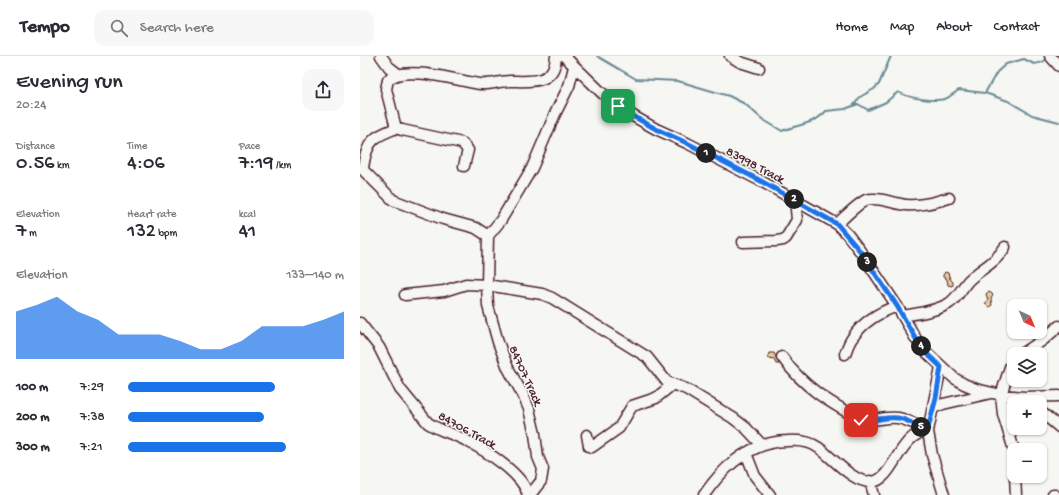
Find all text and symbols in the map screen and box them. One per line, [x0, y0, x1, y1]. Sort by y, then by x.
search box [94, 10, 374, 46]
text: Tempo [20, 16, 70, 39]
icon: search [108, 17, 130, 39]
text: Search here [140, 19, 214, 37]
text: Home [836, 19, 868, 36]
text: Map [890, 19, 914, 36]
text: About [936, 19, 972, 36]
text: Contact [994, 19, 1039, 36]
button: share [302, 69, 344, 111]
text: Evening run [16, 70, 123, 96]
pin [601, 89, 635, 123]
icon: arrive [607, 95, 629, 117]
text: 20:24 [16, 98, 46, 113]
text: Distance [16, 141, 55, 153]
text: Time [127, 141, 147, 153]
text: Pace [239, 141, 260, 153]
pin: 1 [696, 143, 716, 163]
street label: 83998 Track [723, 145, 788, 188]
text: 1 [704, 147, 708, 159]
text: 0.56 [16, 153, 54, 176]
text: 4:06 [127, 153, 165, 176]
text: 7:19 [239, 153, 273, 176]
text: km [54, 160, 70, 172]
text: /km [273, 160, 291, 172]
pin: 2 [784, 189, 804, 209]
text: 2 [791, 193, 797, 205]
text: Elevation [16, 209, 60, 221]
text: Heart rate [127, 209, 177, 221]
text: kcal [239, 209, 256, 221]
text: 7 [16, 221, 26, 244]
text: 132 [127, 221, 156, 244]
text: 41 [239, 221, 256, 244]
text: m [26, 228, 37, 240]
text: bpm [156, 228, 177, 240]
pin: 3 [857, 252, 877, 272]
text: 3 [864, 256, 870, 268]
text: Elevation [16, 268, 68, 283]
text: 133–140 m [286, 268, 344, 283]
north arrow [1007, 299, 1047, 339]
map controls [1007, 299, 1047, 483]
pin: 4 [911, 336, 931, 356]
text: 4 [918, 340, 924, 352]
street label: 84707 Track [505, 344, 545, 410]
button: layers [1007, 347, 1047, 387]
text: 100 m [16, 380, 48, 395]
text: 7:29 [80, 380, 104, 395]
button: + [1007, 395, 1047, 435]
pin [844, 403, 878, 437]
street label: 84706 Track [435, 409, 500, 454]
icon: check [850, 409, 872, 431]
text: 200 m [16, 410, 49, 425]
text: 7:38 [80, 410, 105, 425]
pin: 5 [911, 417, 931, 437]
text: 5 [918, 421, 924, 433]
text: 300 m [16, 440, 50, 455]
text: 7:21 [80, 440, 102, 455]
button: − [1007, 443, 1047, 483]

